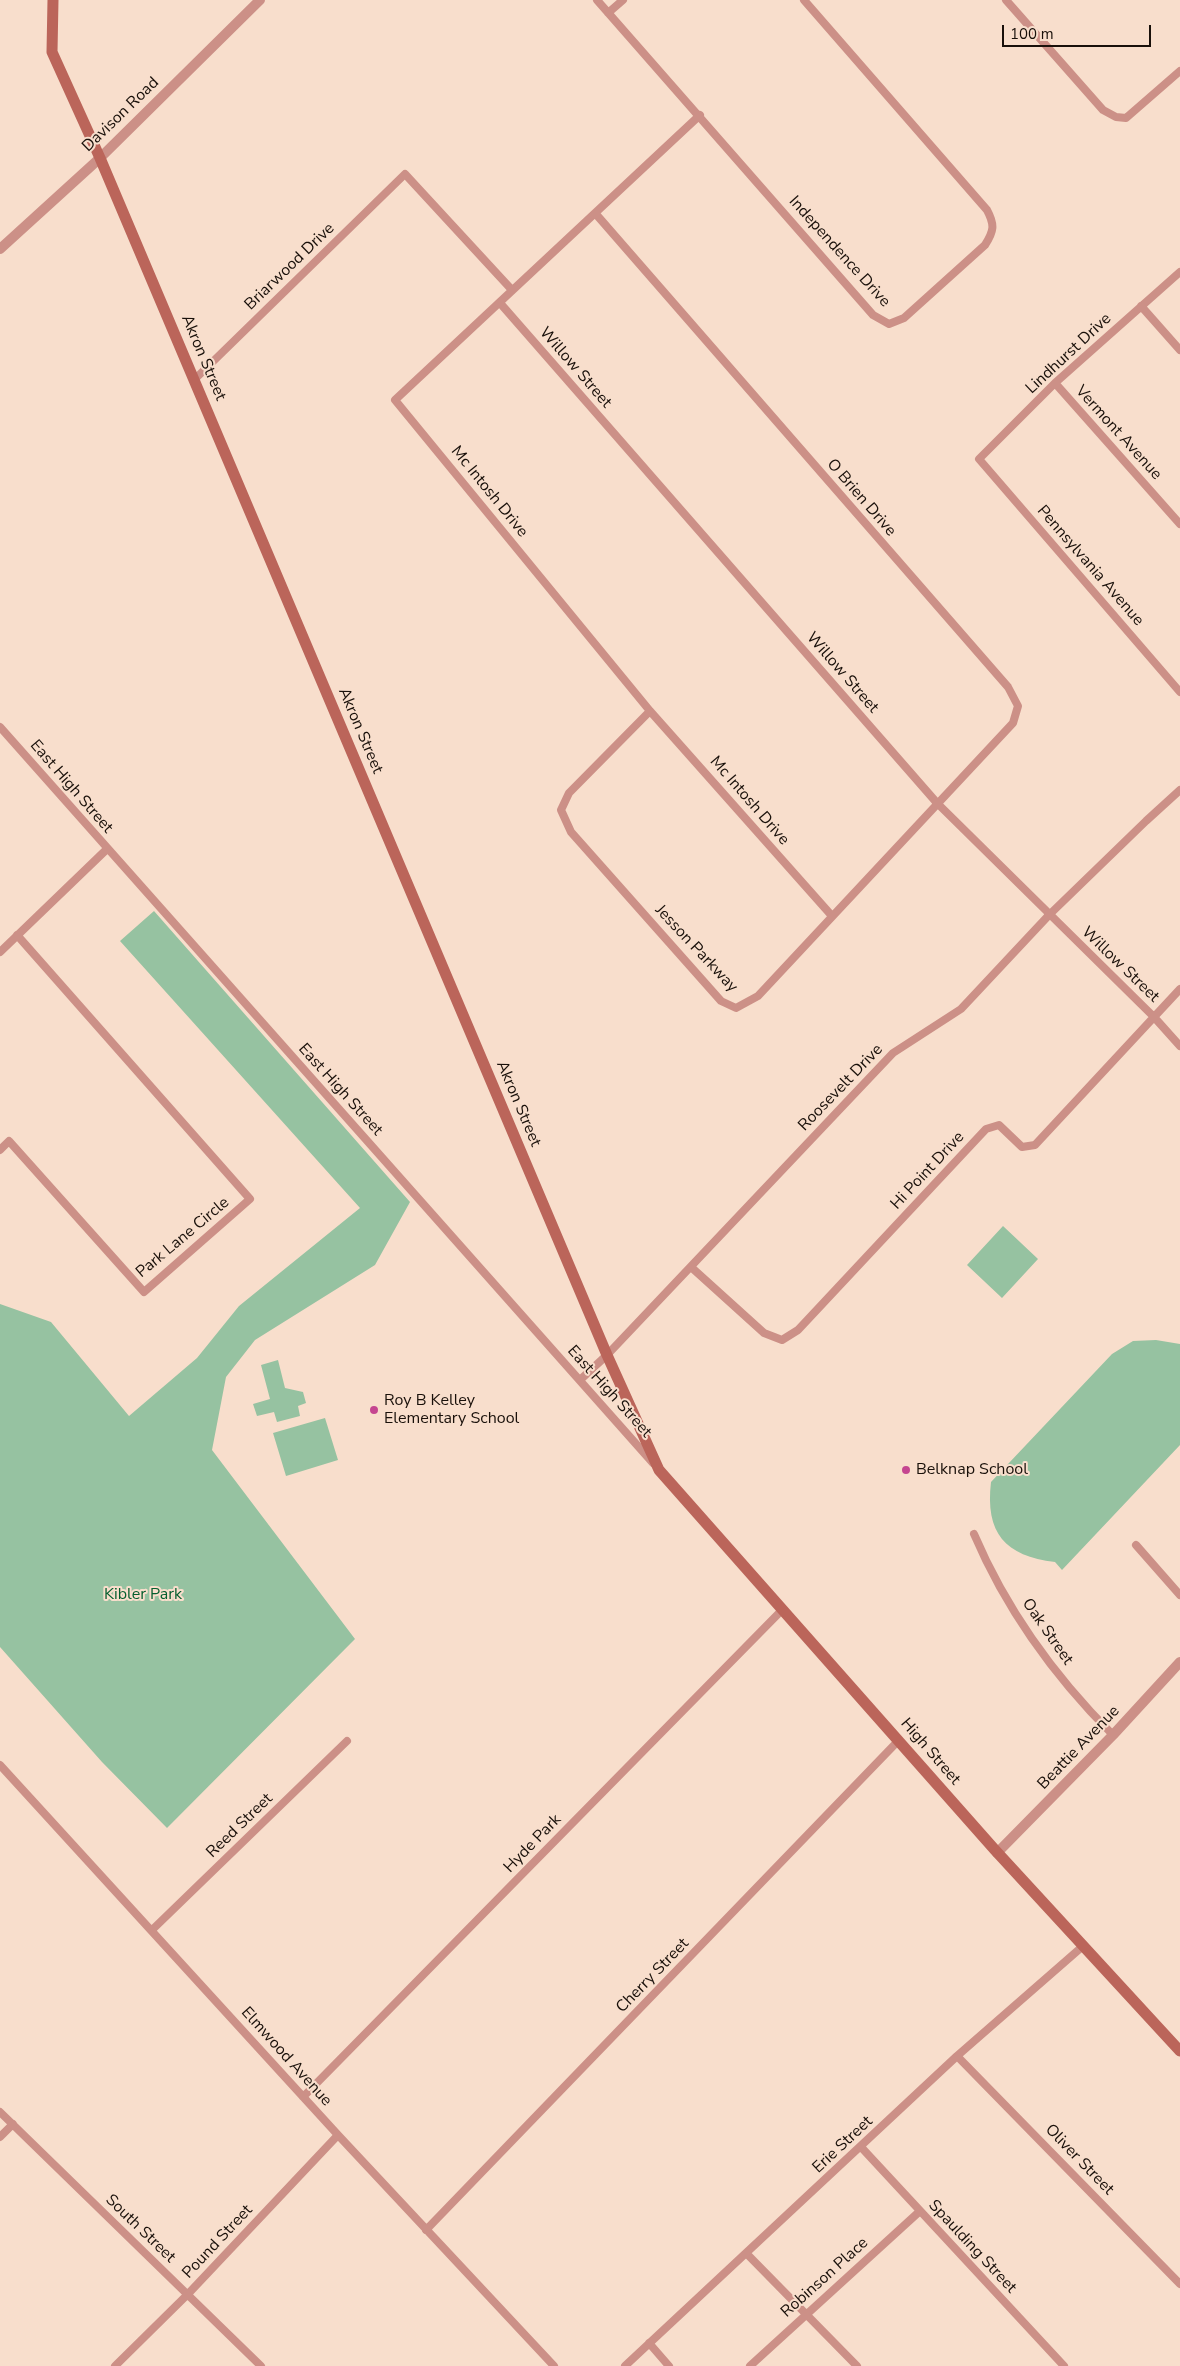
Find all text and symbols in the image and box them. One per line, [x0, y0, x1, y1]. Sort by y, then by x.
scale bar [1005, 15, 1154, 47]
text: 100 m [1010, 24, 1054, 44]
street label: Davison Road [79, 74, 163, 156]
street label: Independence Drive [784, 193, 894, 311]
street label: Briarwood Drive [241, 219, 339, 315]
street label: Lindhurst Drive [1022, 310, 1116, 398]
street label: Akron Street [176, 312, 230, 404]
street label: Willow Street [535, 324, 615, 412]
street label: Vermont Avenue [1071, 382, 1165, 484]
street label: Mc Intosh Drive [446, 443, 532, 541]
street label: O Brien Drive [822, 455, 900, 541]
street label: Pennsylvania Avenue [1033, 502, 1147, 630]
street label: Willow Street [802, 629, 882, 717]
street label: Akron Street [333, 685, 387, 777]
street label: East High Street [25, 737, 117, 837]
street label: Mc Intosh Drive [705, 753, 793, 849]
street label: Jesson Parkway [651, 901, 741, 997]
street label: Willow Street [1077, 923, 1163, 1007]
street label: East High Street [294, 1040, 386, 1140]
street label: Roosevelt Drive [795, 1041, 887, 1135]
street label: Akron Street [491, 1058, 545, 1150]
street label: Hi Point Drive [887, 1128, 969, 1214]
street label: Park Lane Circle [133, 1193, 233, 1283]
street label: East High Street [563, 1342, 655, 1442]
place label: Roy B Kelley Elementary School [384, 1391, 519, 1429]
marker: Roy B Kelley Elementary School [368, 1404, 380, 1416]
place label: Belknap School [916, 1460, 1028, 1480]
marker: Belknap School [900, 1464, 912, 1476]
park label: Kibler Park [104, 1585, 182, 1605]
street label: Oak Street [1017, 1595, 1077, 1669]
street label: Beattie Avenue [1034, 1702, 1124, 1794]
street label: High Street [896, 1715, 964, 1789]
street label: Reed Street [203, 1790, 277, 1862]
street label: Hyde Park [500, 1811, 566, 1877]
street label: Cherry Street [613, 1935, 693, 2017]
street label: Elmwood Avenue [236, 2003, 336, 2111]
street label: Erie Street [809, 2112, 877, 2178]
street label: Oliver Street [1041, 2121, 1117, 2199]
street label: South Street [101, 2191, 179, 2267]
street label: Spaulding Street [924, 2196, 1020, 2298]
street label: Pound Street [179, 2201, 257, 2283]
street label: Robinson Place [778, 2234, 872, 2322]

